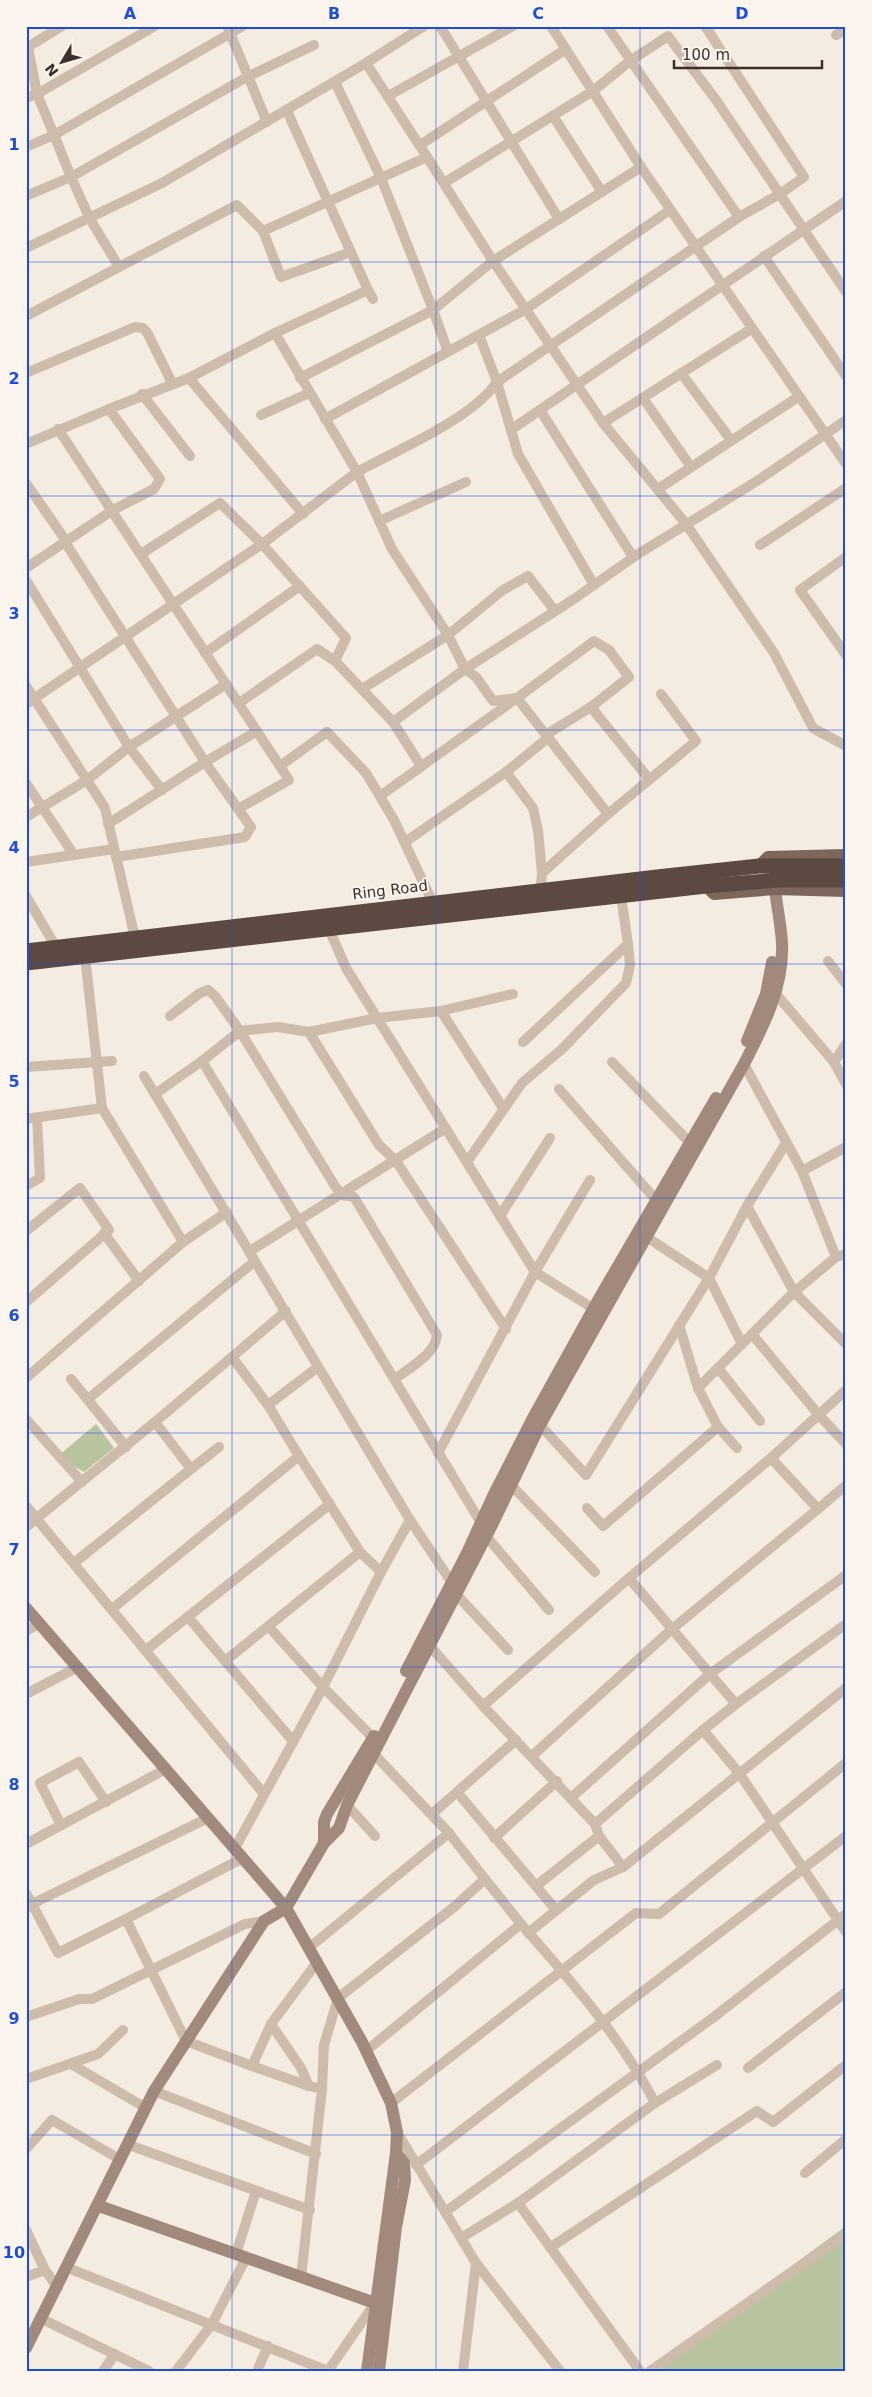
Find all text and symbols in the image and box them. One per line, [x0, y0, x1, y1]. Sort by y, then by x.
text: A [124, 4, 137, 23]
text: B [328, 4, 340, 23]
text: C [532, 4, 544, 23]
text: D [735, 4, 749, 23]
north arrow [38, 38, 88, 88]
scale bar [674, 38, 822, 70]
text: 100 m [682, 46, 730, 64]
text: N [42, 60, 62, 80]
text: 1 [8, 135, 20, 154]
text: 2 [8, 369, 20, 388]
text: 3 [8, 604, 20, 623]
text: 4 [8, 838, 20, 857]
street label: Ring Road [351, 876, 429, 904]
text: 5 [8, 1072, 20, 1091]
text: 6 [8, 1306, 20, 1325]
text: 7 [8, 1540, 20, 1559]
text: 8 [8, 1775, 20, 1794]
text: 9 [8, 2009, 20, 2028]
text: 10 [3, 2243, 25, 2262]

